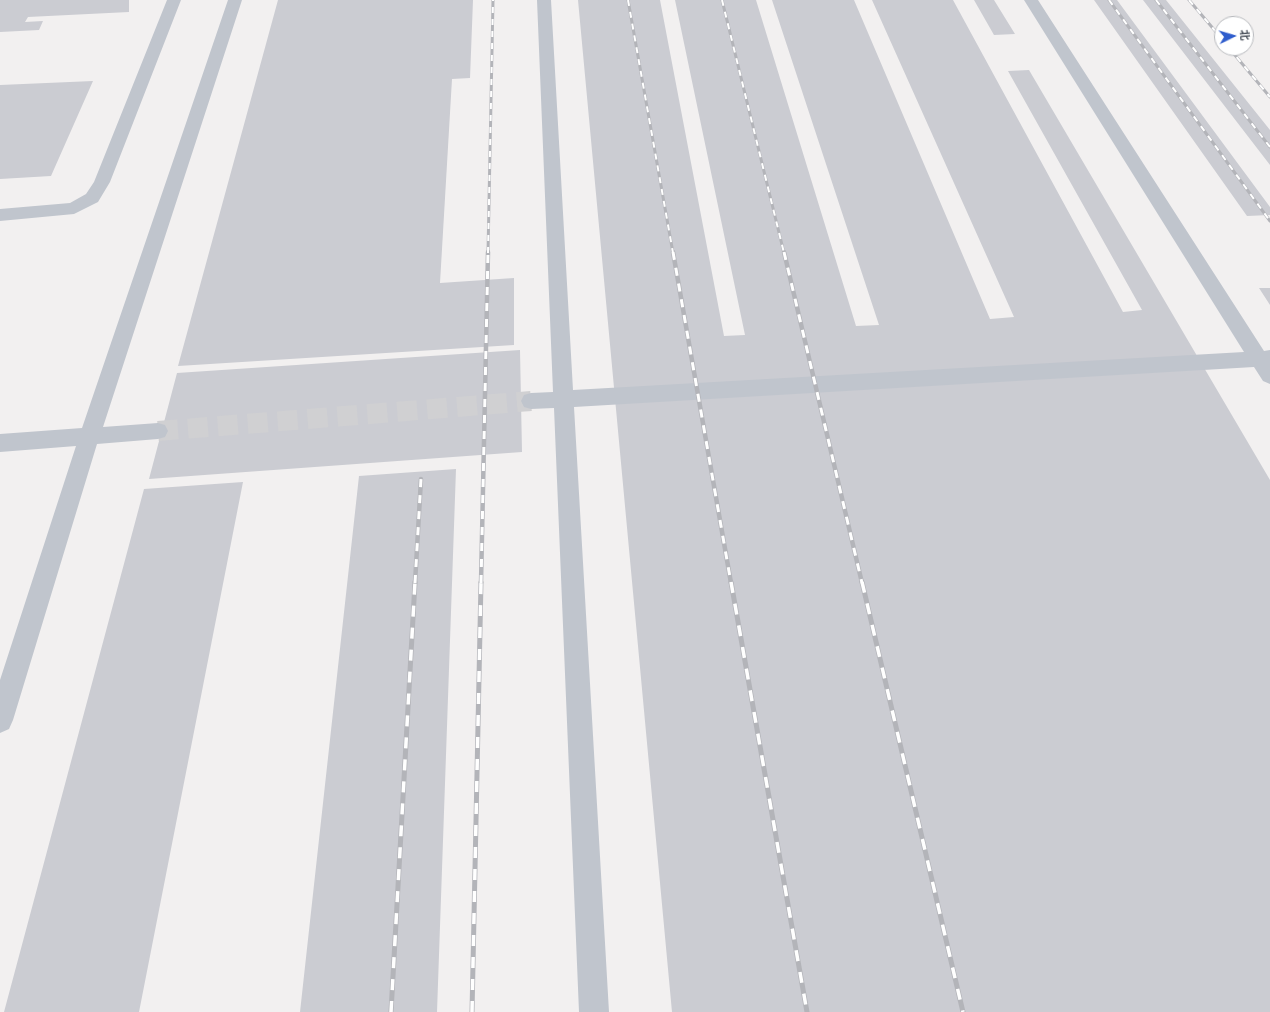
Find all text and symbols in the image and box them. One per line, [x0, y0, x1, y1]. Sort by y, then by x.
north arrow [1214, 16, 1254, 56]
text: 北 [1239, 29, 1252, 41]

